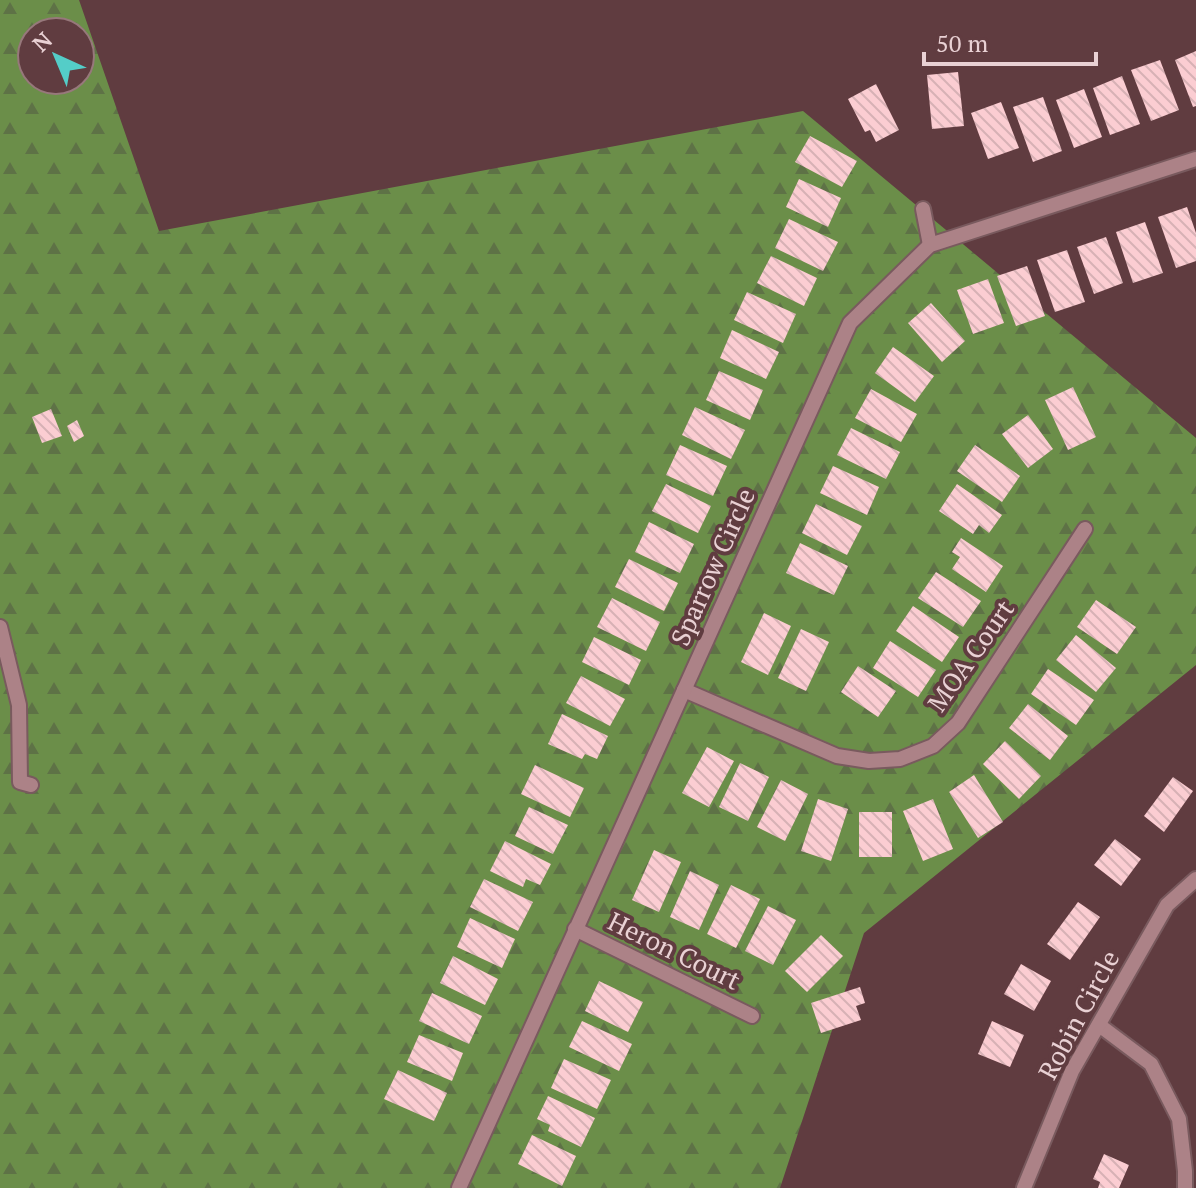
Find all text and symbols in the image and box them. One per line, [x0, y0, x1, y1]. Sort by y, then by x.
north arrow [16, 16, 96, 96]
scale bar [924, 16, 1096, 66]
text: N [26, 25, 58, 57]
text: 50 m [936, 27, 988, 59]
street label: Sparrow Circle [662, 483, 762, 651]
street label: MOA Court [919, 593, 1021, 718]
street label: Heron Court [603, 903, 747, 997]
street label: Robin Circle [1030, 944, 1126, 1085]

